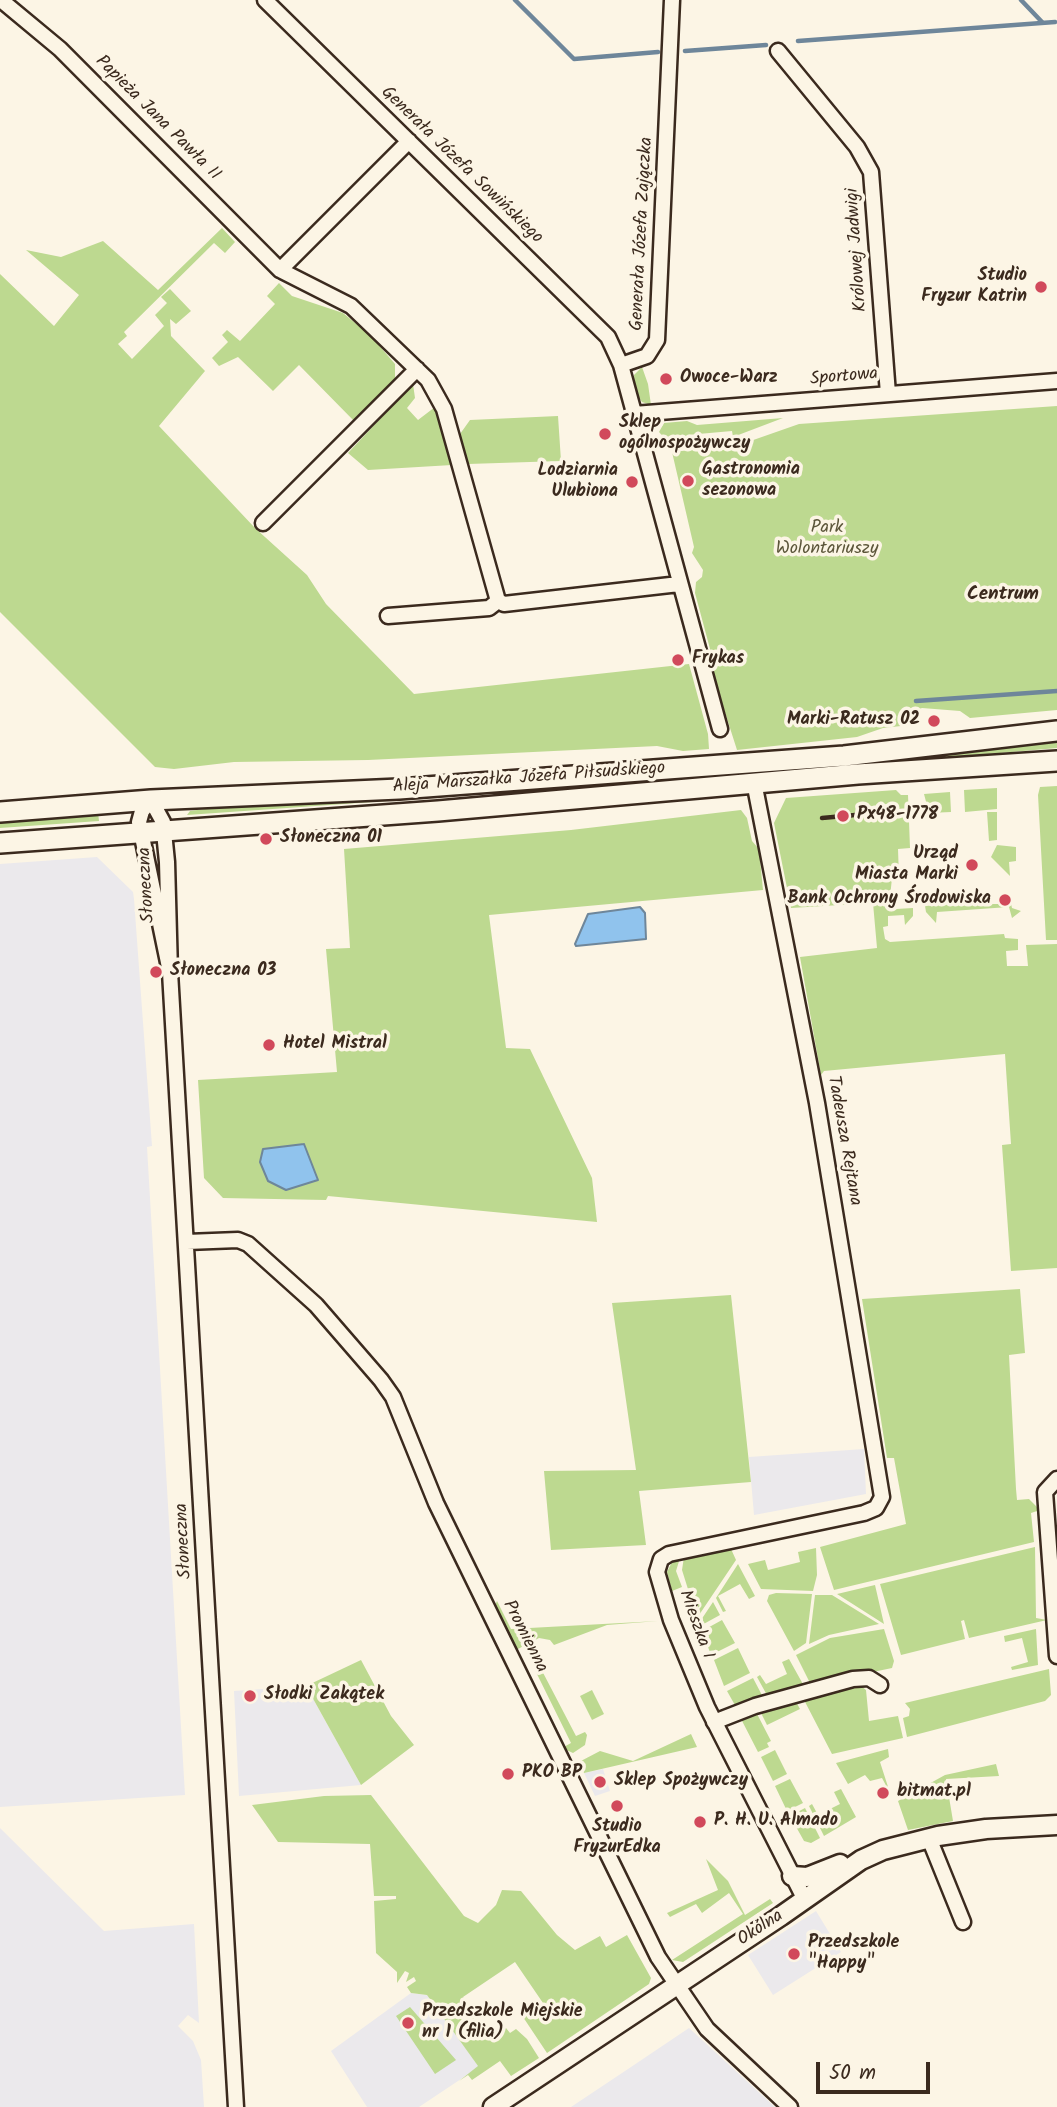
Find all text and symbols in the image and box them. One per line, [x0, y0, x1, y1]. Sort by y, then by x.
street label: Papieża Jana Pawła II [90, 52, 224, 186]
street label: Generała Józefa Sowińskiego [375, 83, 547, 249]
street label: Generała Józefa Zajączka [627, 137, 659, 331]
street label: Królowej Jadwigi [843, 187, 873, 313]
place label: Studio Fryzur Katrin [921, 266, 1027, 308]
marker: Studio Fryzur Katrin [1033, 279, 1049, 295]
street label: Sportowa [809, 364, 879, 392]
place label: Owoce-Warz [680, 368, 778, 390]
marker: Owoce-Warz [658, 371, 674, 387]
place label: Sklep ogólnospożywczy [619, 413, 750, 456]
marker: Sklep ogólnospożywczy [597, 426, 613, 442]
place label: Gastronomia sezonowa [702, 460, 800, 503]
place label: Lodziarnia Ulubiona [537, 461, 618, 504]
marker: Gastronomia sezonowa [680, 473, 696, 489]
marker: Lodziarnia Ulubiona [624, 474, 640, 490]
park label: Park Wolontariuszy [776, 518, 878, 560]
district label: Centrum [967, 585, 1039, 607]
place label: Frykas [692, 649, 744, 671]
marker: Frykas [670, 652, 686, 668]
place label: Marki-Ratusz 02 [787, 710, 920, 732]
marker: Marki-Ratusz 02 [926, 713, 942, 729]
street label: Aleja Marszałka Józefa Piłsudskiego [392, 759, 666, 799]
place label: Px48-1778 [857, 805, 938, 827]
marker: Px48-1778 [835, 808, 851, 824]
place label: Słoneczna 01 [280, 828, 382, 850]
marker: Słoneczna 01 [258, 831, 274, 847]
place label: Urząd Miasta Marki [855, 844, 958, 886]
street label: Słoneczna [135, 847, 161, 923]
marker: Urząd Miasta Marki [964, 857, 980, 873]
place label: Bank Ochrony Środowiska [787, 889, 991, 911]
marker: Bank Ochrony Środowiska [997, 892, 1013, 908]
place label: Słoneczna 03 [170, 961, 276, 983]
marker: Słoneczna 03 [148, 964, 164, 980]
place label: Hotel Mistral [283, 1034, 387, 1056]
marker: Hotel Mistral [261, 1037, 277, 1053]
street label: Tadeusza Rejtana [821, 1074, 865, 1208]
street label: Słoneczna [172, 1503, 198, 1579]
street label: Mieszka I [673, 1588, 717, 1662]
street label: Promienna [497, 1597, 551, 1677]
place label: Słodki Zakątek [264, 1685, 384, 1707]
marker: Słodki Zakątek [242, 1688, 258, 1704]
place label: PKO BP [522, 1763, 582, 1785]
marker: PKO BP [500, 1766, 516, 1782]
place label: Sklep Spożywczy [614, 1771, 748, 1793]
marker: Sklep Spożywczy [592, 1774, 608, 1790]
place label: bitmat.pl [897, 1782, 971, 1804]
marker: bitmat.pl [875, 1785, 891, 1801]
marker: Studio FryzurEdka [609, 1798, 625, 1814]
place label: P. H. U. Almado [714, 1811, 838, 1833]
marker: P. H. U. Almado [692, 1814, 708, 1830]
place label: Studio FryzurEdka [573, 1817, 661, 1860]
street label: Okólna [734, 1906, 788, 1952]
place label: Przedszkole "Happy" [808, 1933, 899, 1976]
marker: Przedszkole "Happy" [786, 1946, 802, 1962]
place label: Przedszkole Miejskie nr 1 (filia) [422, 2002, 583, 2044]
marker: Przedszkole Miejskie nr 1 (filia) [400, 2015, 416, 2031]
scale bar [819, 2048, 933, 2092]
text: 50 m [829, 2057, 876, 2090]

